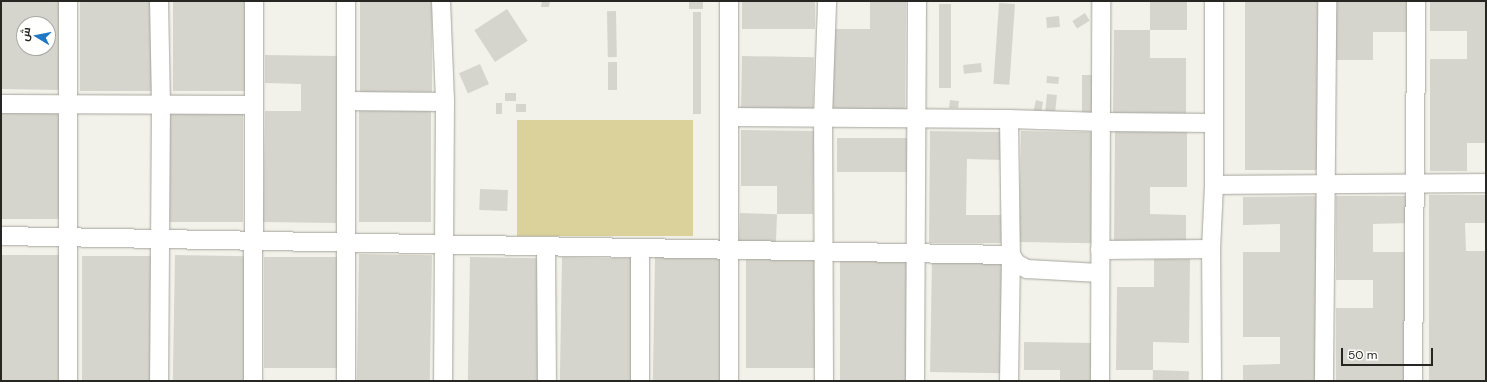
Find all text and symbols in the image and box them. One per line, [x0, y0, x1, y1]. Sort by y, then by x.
north arrow [16, 16, 56, 56]
text: ش [17, 26, 33, 42]
scale bar [1343, 340, 1435, 366]
text: 50 m [1348, 347, 1377, 363]

